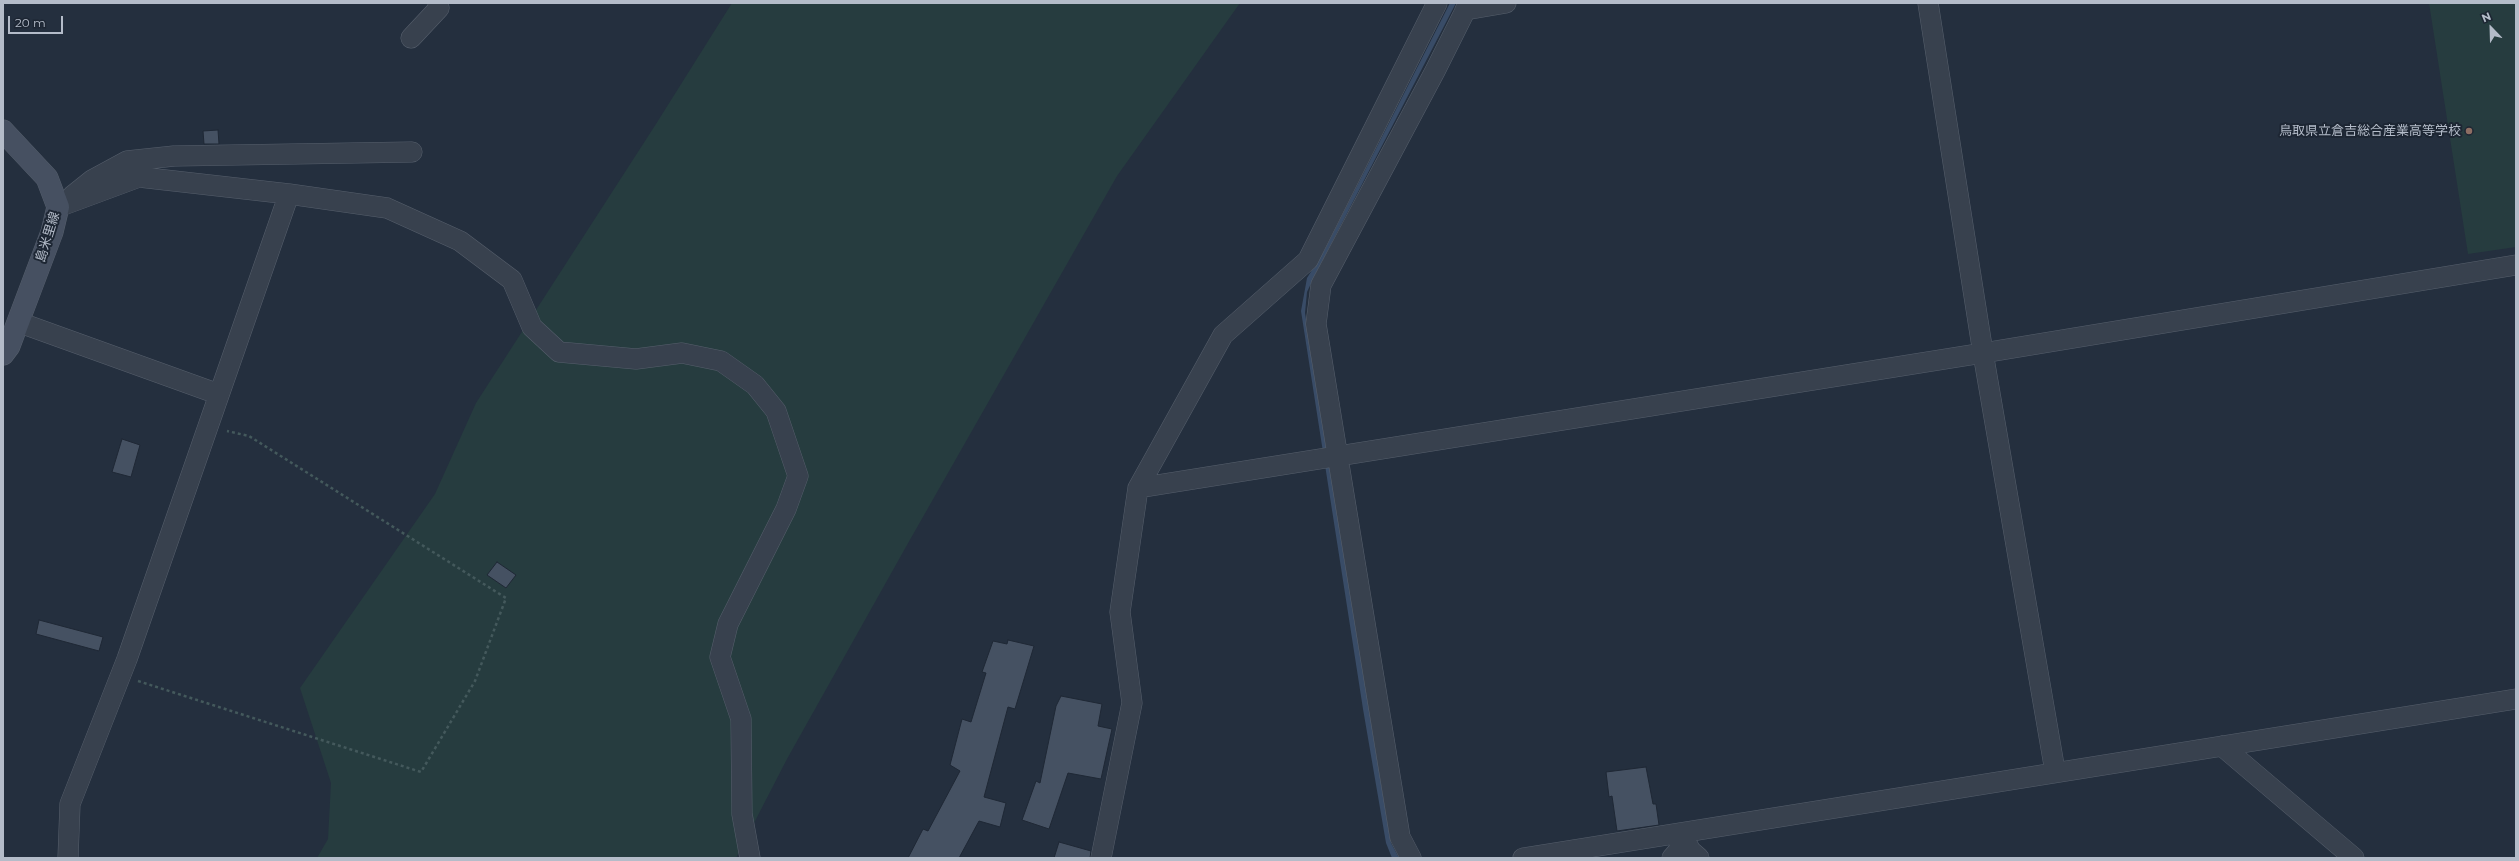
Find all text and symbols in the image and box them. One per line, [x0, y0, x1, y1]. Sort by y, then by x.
scale bar [10, 8, 65, 34]
north arrow [2471, 8, 2511, 48]
text: N [2479, 9, 2493, 25]
text: 20 m [15, 15, 46, 30]
place label: 鳥取県立倉吉総合産業高等学校 [2279, 123, 2461, 139]
marker: 鳥取県立倉吉総合産業高等学校 [2464, 126, 2474, 136]
street label: 島米里線 [33, 210, 63, 264]

